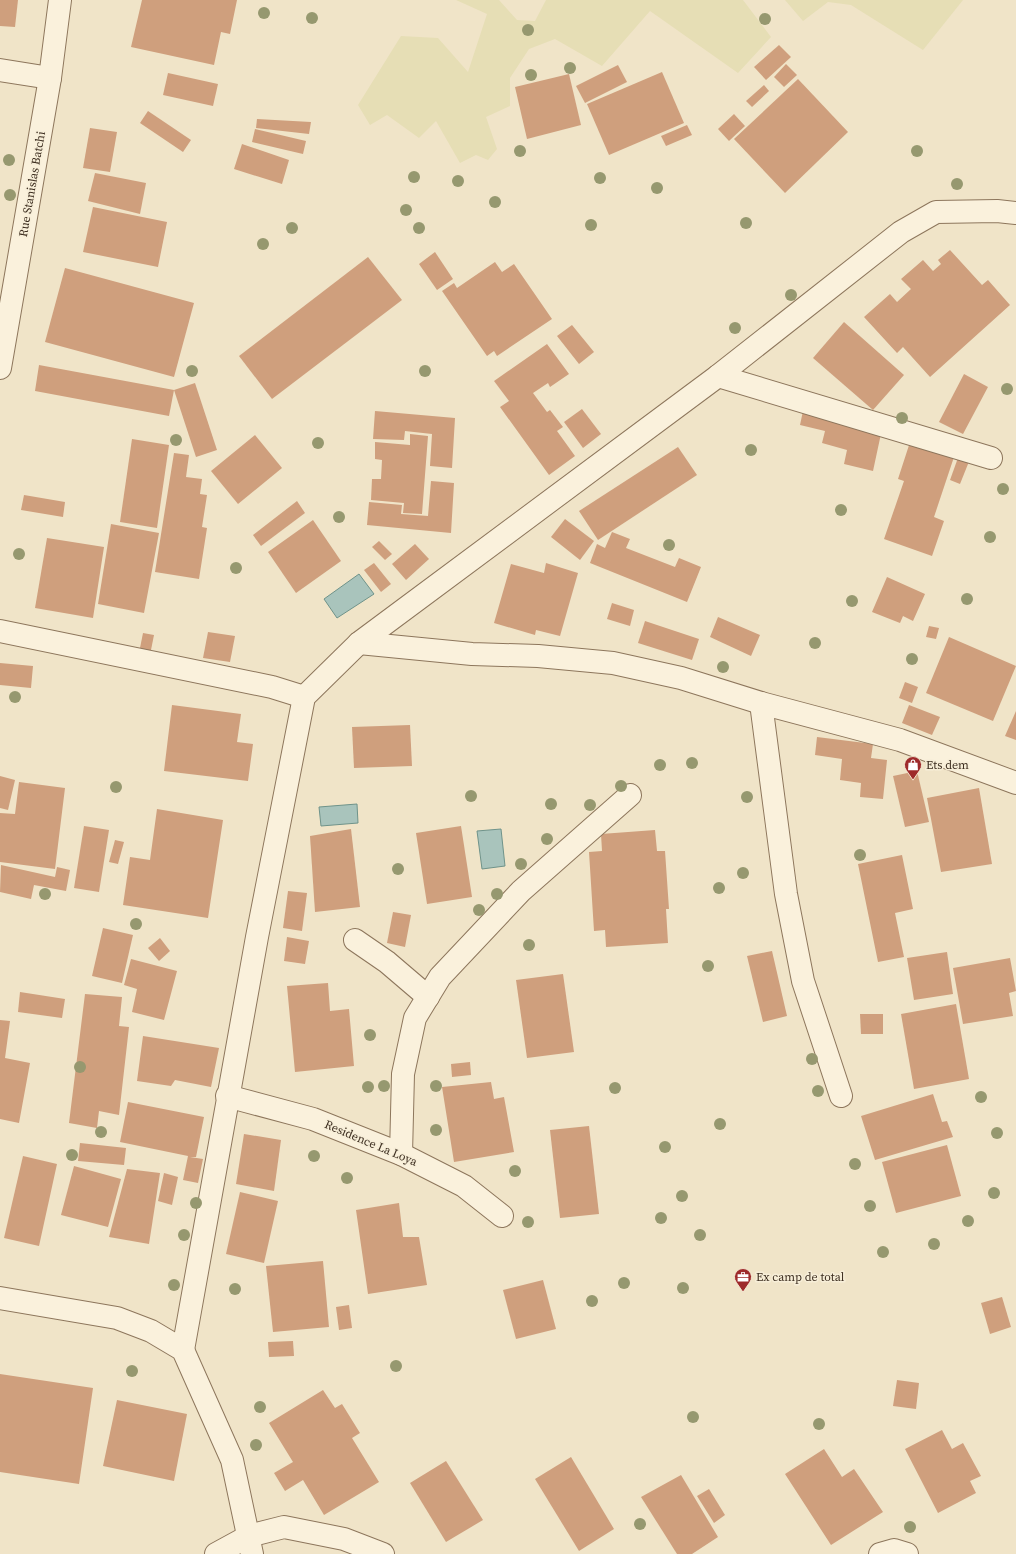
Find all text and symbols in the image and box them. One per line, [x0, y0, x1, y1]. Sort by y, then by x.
street label: Rue Stanislas Batchi [15, 130, 49, 238]
shop icon: Ets dem [903, 755, 923, 780]
place label: Ets dem [926, 757, 969, 773]
street label: Residence La Loya [322, 1116, 421, 1170]
office icon: Ex camp de total [733, 1267, 753, 1292]
place label: Ex camp de total [756, 1269, 845, 1285]

